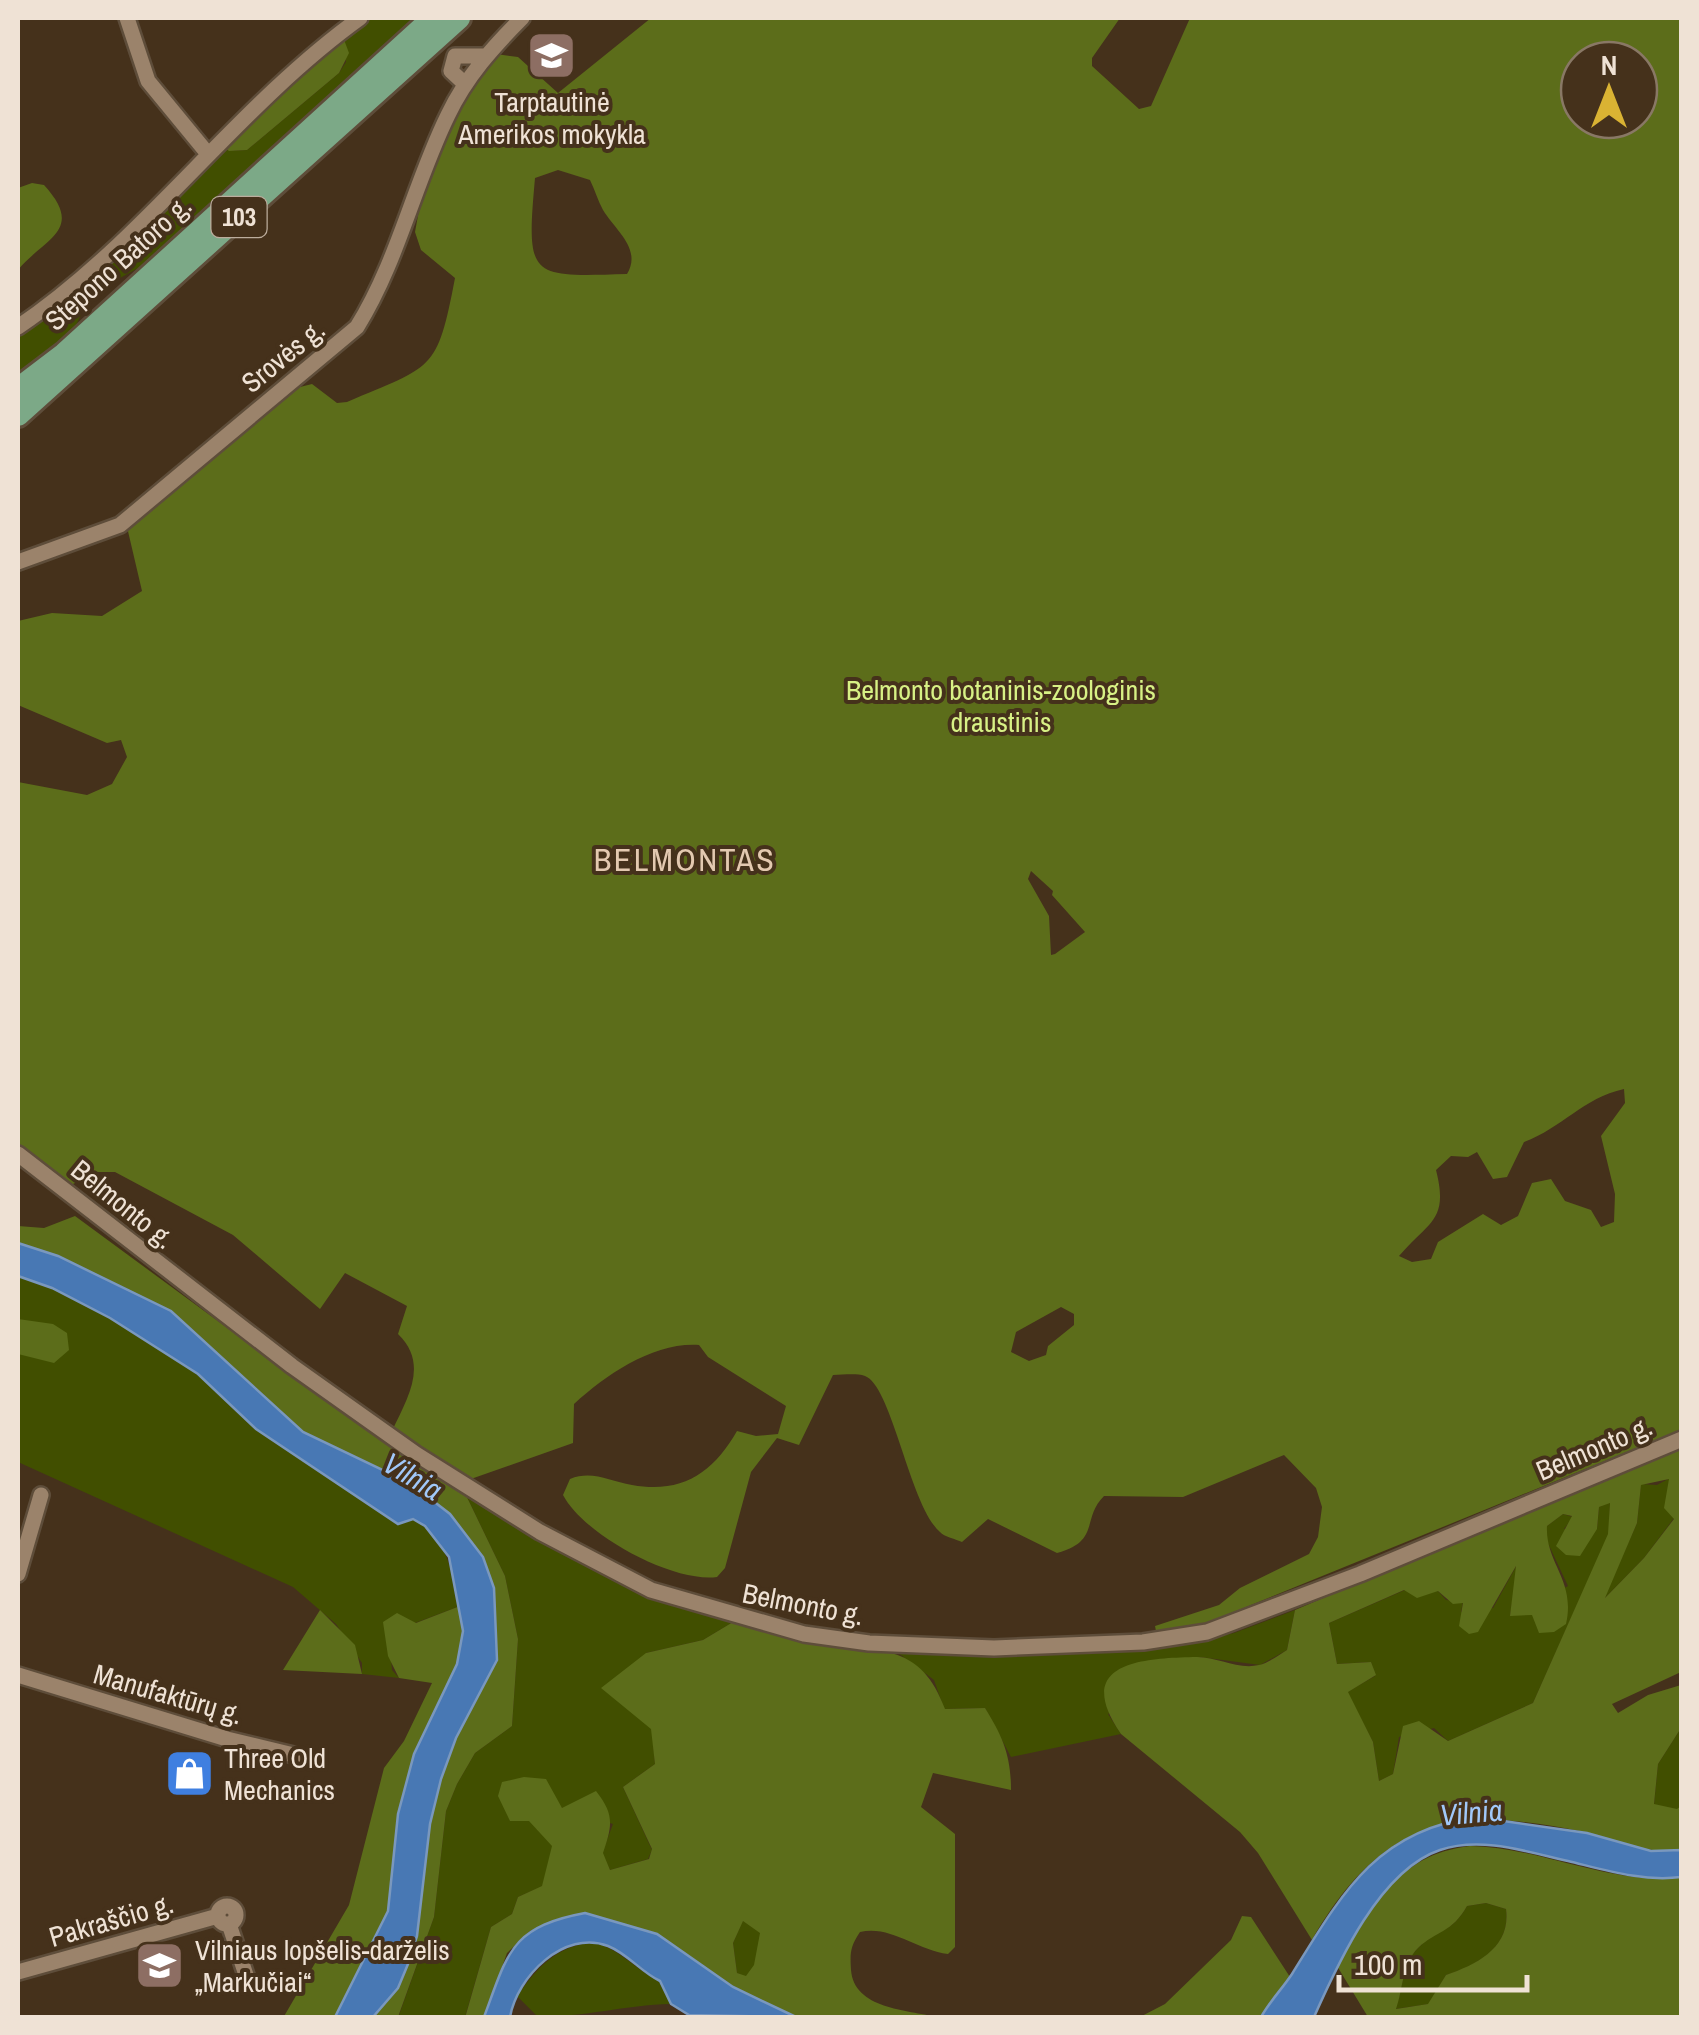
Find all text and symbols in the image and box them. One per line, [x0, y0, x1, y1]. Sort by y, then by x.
school or university icon: Tarptautinė Amerikos mokykla [526, 29, 578, 81]
north arrow [1559, 40, 1659, 140]
text: N [1601, 46, 1617, 84]
place label: Tarptautinė Amerikos mokykla [457, 83, 646, 153]
street label: Stepono Batoro g. [37, 187, 199, 339]
road number: 103 [212, 197, 266, 237]
street label: Srovės g. [233, 311, 333, 401]
park label: Belmonto botaninis-zoologinis draustinis [846, 671, 1156, 741]
district label: BELMONTAS [594, 838, 776, 881]
street label: Belmonto g. [63, 1151, 183, 1257]
street label: Belmonto g. [1530, 1407, 1658, 1489]
water label: Vilnia [376, 1443, 450, 1509]
street label: Belmonto g. [739, 1574, 867, 1634]
street label: Manufaktūrų g. [89, 1655, 247, 1733]
place label: Three Old Mechanics [224, 1739, 335, 1809]
shop icon: Three Old Mechanics [163, 1748, 215, 1800]
water label: Vilnia [1438, 1789, 1504, 1835]
street label: Pakraščio g. [44, 1884, 178, 1956]
scale bar [1339, 1930, 1526, 1992]
place label: Vilniaus lopšelis-darželis „Markučiai“ [195, 1931, 450, 2001]
school or university icon: Vilniaus lopšelis-darželis „Markučiai“ [134, 1940, 186, 1992]
text: 100 m [1354, 1944, 1422, 1984]

